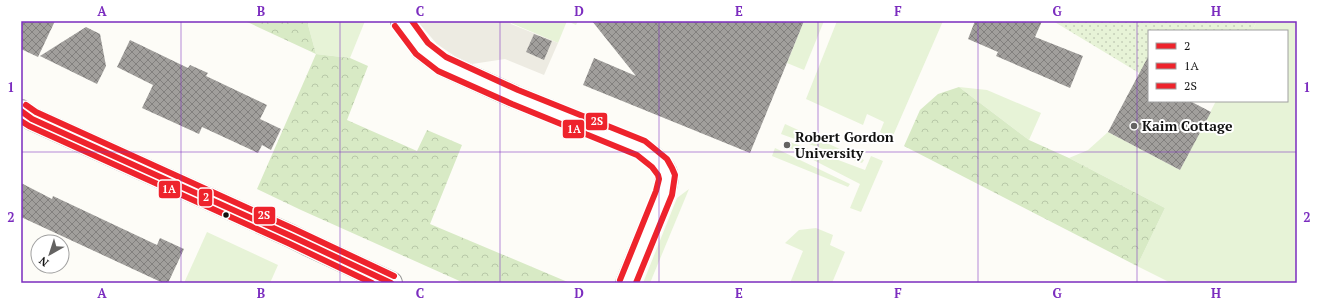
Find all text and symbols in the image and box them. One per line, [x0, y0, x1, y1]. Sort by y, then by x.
text: A [97, 2, 107, 20]
text: B [257, 2, 265, 20]
text: C [416, 2, 424, 20]
text: D [574, 2, 584, 20]
text: E [735, 2, 743, 20]
text: F [894, 2, 902, 20]
text: G [1052, 2, 1062, 20]
text: H [1211, 2, 1221, 20]
legend [1148, 30, 1288, 102]
text: 2 [1184, 38, 1190, 53]
text: 1A [1184, 58, 1199, 73]
text: 1 [7, 78, 15, 96]
text: 2S [1184, 78, 1197, 93]
text: 1 [1303, 78, 1311, 96]
line badge: 2S [585, 112, 608, 131]
text: 2S [591, 114, 603, 128]
place label: Kaim Cottage [1142, 116, 1233, 135]
line badge: 1A [562, 119, 585, 139]
marker: Kaim Cottage [1129, 121, 1139, 131]
text: 1A [567, 122, 582, 136]
place label: Robert Gordon University [795, 127, 894, 162]
marker: Robert Gordon University [782, 140, 792, 150]
line badge: 1A [158, 180, 181, 199]
text: 1A [162, 182, 177, 196]
line badge: 2 [198, 188, 213, 207]
text: 2 [203, 190, 209, 204]
line badge: 2S [253, 206, 276, 225]
text: 2 [7, 208, 15, 226]
text: 2S [258, 208, 270, 222]
text: 2 [1303, 208, 1311, 226]
unlabelled marker [221, 210, 231, 220]
north arrow [30, 234, 70, 274]
text: N [36, 253, 51, 270]
text: A [97, 284, 107, 302]
text: B [257, 284, 265, 302]
text: C [416, 284, 424, 302]
text: D [574, 284, 584, 302]
text: E [735, 284, 743, 302]
text: F [894, 284, 902, 302]
text: G [1052, 284, 1062, 302]
text: H [1211, 284, 1221, 302]

